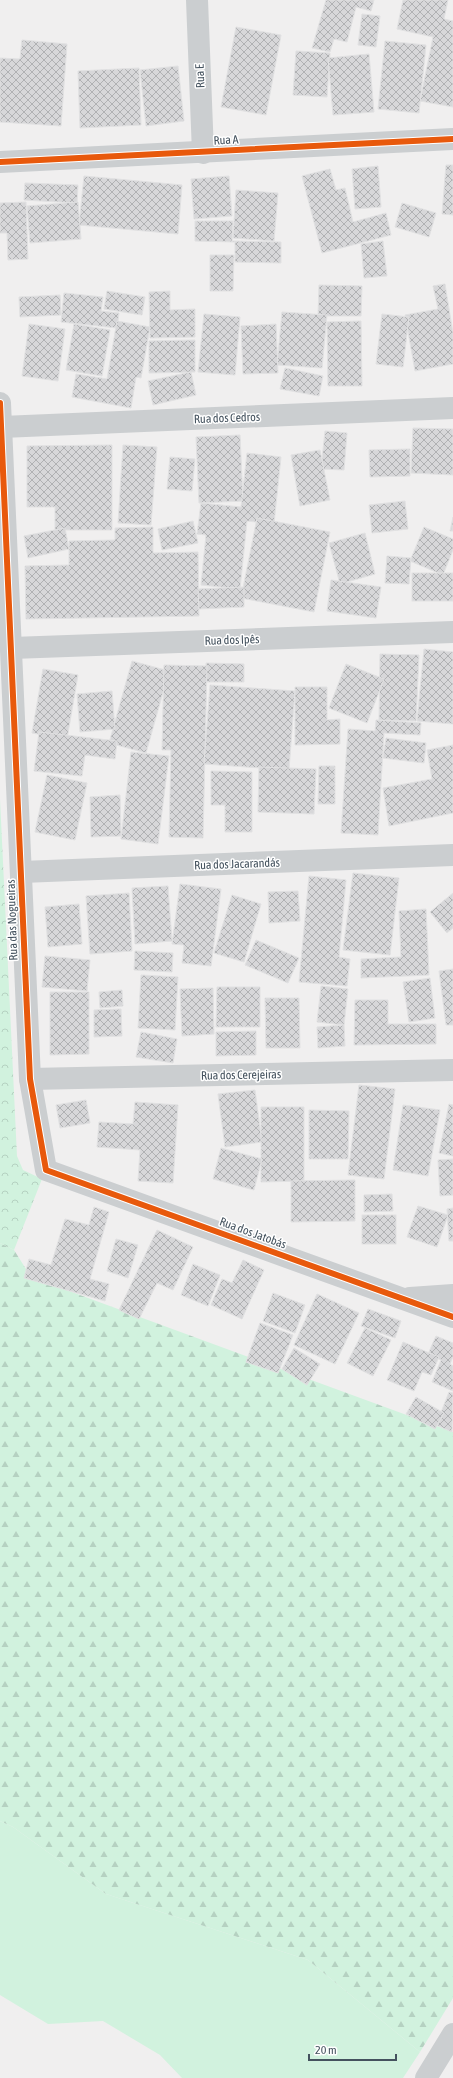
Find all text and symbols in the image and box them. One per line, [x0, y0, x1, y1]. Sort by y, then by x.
street label: Rua E [193, 64, 207, 88]
street label: Rua A [213, 132, 239, 148]
street label: Rua dos Cedros [194, 410, 260, 426]
street label: Rua dos Ipês [204, 632, 260, 648]
street label: Rua dos Jacarandás [194, 856, 280, 872]
street label: Rua das Nogueiras [4, 879, 20, 961]
street label: Rua dos Cerejeiras [201, 1067, 281, 1083]
street label: Rua dos Jatobás [218, 1214, 288, 1252]
scale bar [309, 2036, 396, 2062]
text: 20 m [315, 2043, 337, 2057]

